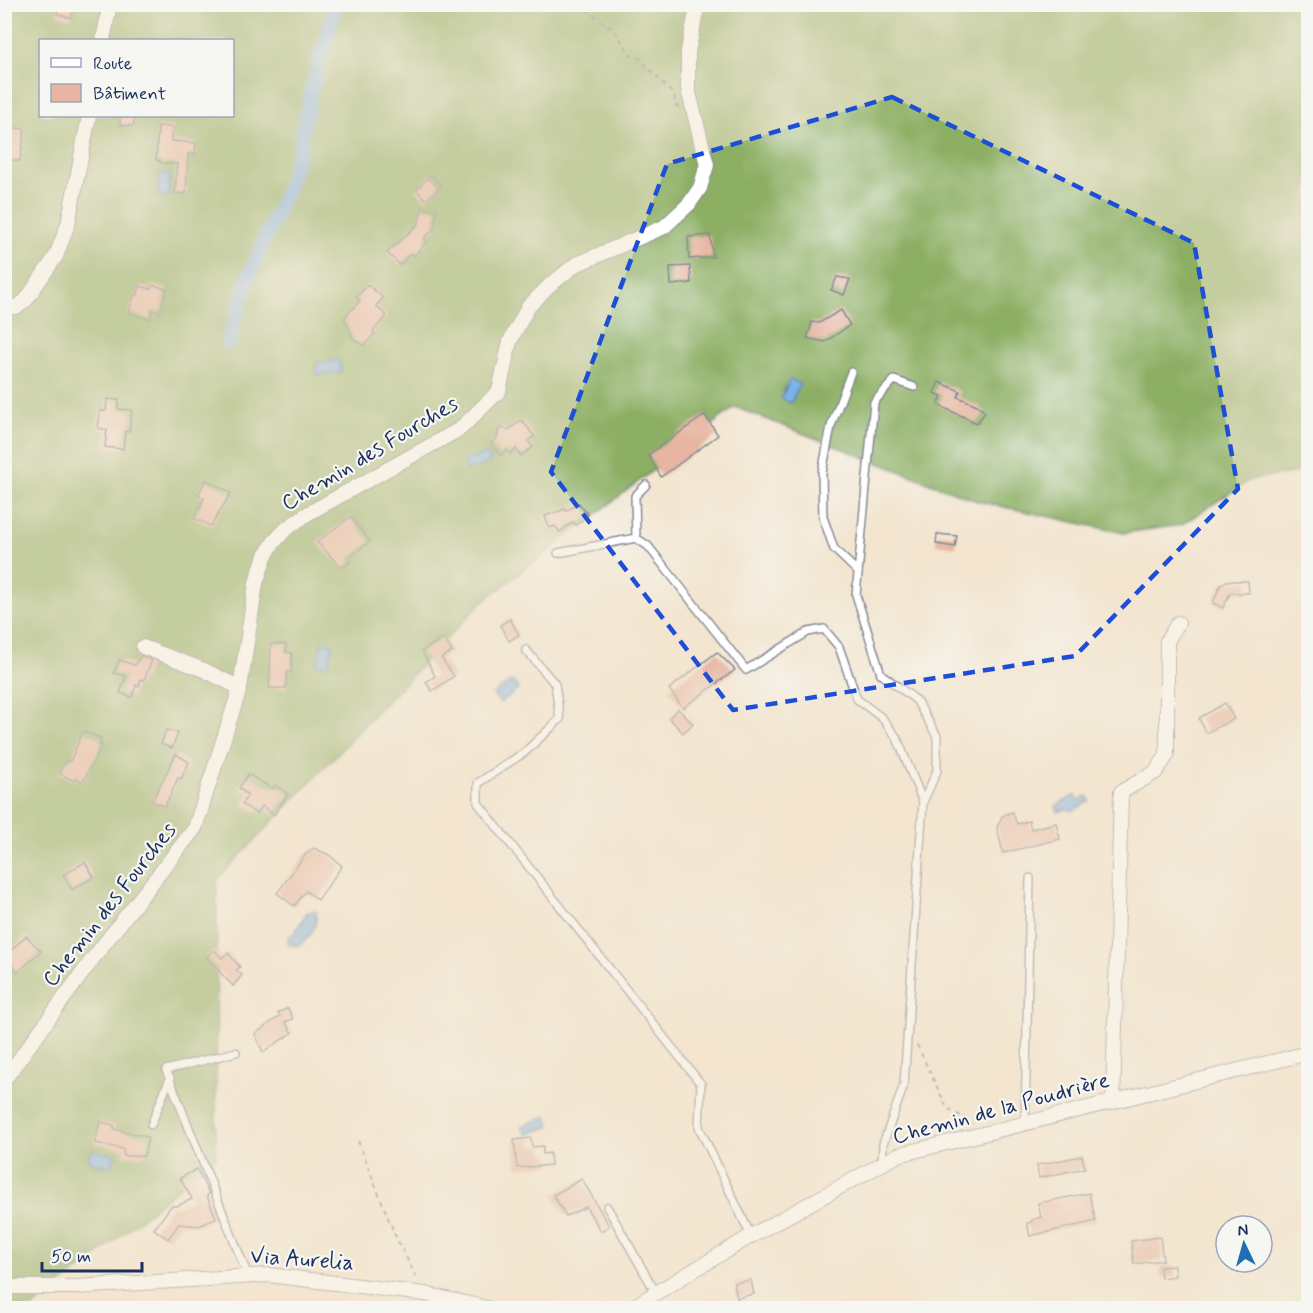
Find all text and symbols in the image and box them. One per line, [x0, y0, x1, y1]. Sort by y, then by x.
legend [39, 39, 234, 117]
text: Route [93, 52, 132, 76]
text: Bâtiment [93, 82, 166, 106]
street label: Chemin des Fourches [277, 390, 464, 518]
street label: Chemin des Fourches [37, 817, 183, 993]
street label: Chemin de la Poudrière [890, 1067, 1113, 1151]
north arrow [1214, 1214, 1274, 1274]
text: N [1237, 1220, 1249, 1241]
scale bar [42, 1235, 142, 1273]
street label: Via Aurelia [249, 1242, 355, 1278]
text: 50 m [51, 1245, 91, 1269]

